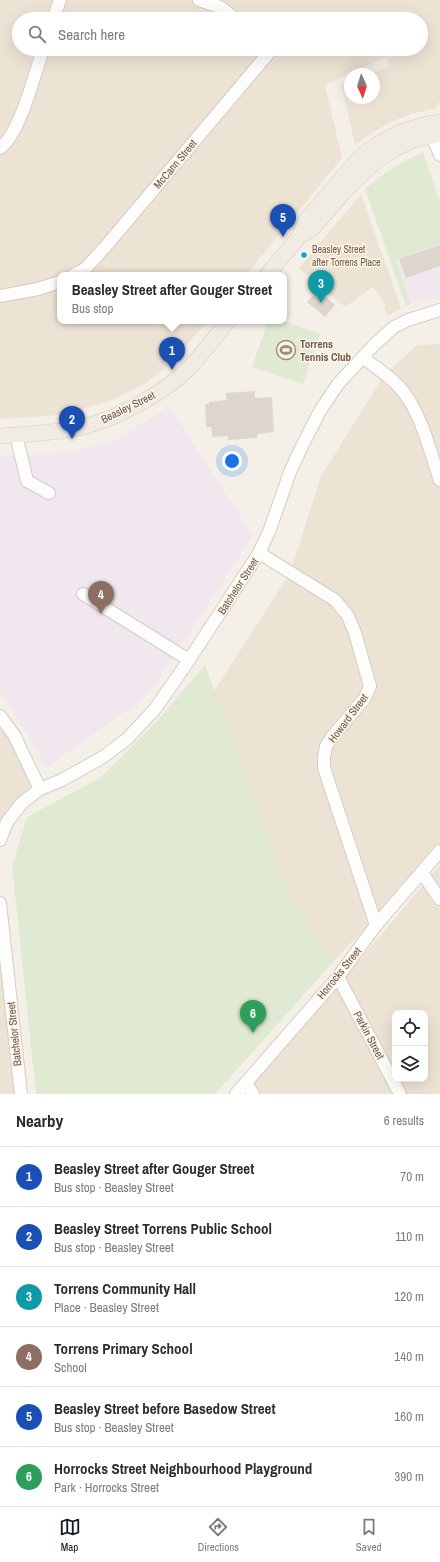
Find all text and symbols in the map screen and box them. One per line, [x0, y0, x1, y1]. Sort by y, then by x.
search box [12, 12, 428, 56]
icon: search [26, 23, 48, 45]
text: Search here [58, 24, 125, 45]
north arrow [344, 68, 380, 104]
street label: McCann Street [150, 136, 200, 192]
pin: 5 [270, 204, 296, 237]
place label: Beasley Street after Torrens Place [312, 243, 381, 269]
marker: Beasley Street after Torrens Place [299, 250, 309, 260]
pin: 3 [308, 270, 334, 303]
popup [57, 272, 287, 324]
text: Beasley Street after Gouger Street [72, 279, 272, 300]
text: Bus stop [72, 300, 113, 317]
pin: 1 [159, 337, 185, 370]
place label: Torrens Tennis Club [300, 337, 351, 364]
sports icon: Torrens Tennis Club [275, 339, 297, 361]
street label: Beasley Street [99, 388, 158, 426]
pin: 2 [59, 406, 85, 439]
your location [222, 451, 242, 471]
street label: Batchelor Street [215, 555, 262, 617]
pin: 4 [88, 581, 114, 614]
street label: Howard Street [325, 690, 371, 745]
street label: Horrocks Street [314, 944, 364, 1002]
pin: 6 [240, 1000, 266, 1033]
street label: Batchelor Street [4, 1001, 24, 1067]
street label: Parkin Street [350, 1008, 388, 1062]
map controls [392, 1010, 428, 1082]
button: locate [392, 1010, 428, 1046]
button: layers [392, 1046, 428, 1082]
text: Nearby [16, 1109, 63, 1132]
text: 6 results [384, 1112, 424, 1129]
text: Beasley Street after Gouger Street [54, 1158, 254, 1179]
text: 1 [26, 1168, 32, 1185]
text: 70 m [400, 1168, 424, 1185]
text: Bus stop · Beasley Street [54, 1179, 174, 1196]
text: Beasley Street Torrens Public School [54, 1218, 272, 1239]
text: 2 [26, 1228, 32, 1245]
text: 110 m [395, 1228, 424, 1245]
text: Bus stop · Beasley Street [54, 1239, 174, 1256]
text: Torrens Community Hall [54, 1278, 196, 1299]
text: 3 [26, 1288, 32, 1305]
text: 120 m [394, 1288, 424, 1305]
text: Place · Beasley Street [54, 1299, 159, 1316]
text: Torrens Primary School [54, 1338, 193, 1359]
text: 4 [26, 1348, 32, 1365]
text: 140 m [394, 1348, 424, 1365]
text: School [54, 1359, 87, 1376]
text: Beasley Street before Basedow Street [54, 1398, 276, 1419]
text: 5 [26, 1408, 32, 1425]
text: 160 m [394, 1408, 424, 1425]
text: Bus stop · Beasley Street [54, 1419, 174, 1436]
text: Horrocks Street Neighbourhood Playground [54, 1458, 312, 1479]
text: 6 [26, 1468, 32, 1485]
text: 390 m [394, 1468, 424, 1485]
text: Park · Horrocks Street [54, 1479, 159, 1496]
tab: Map [59, 1516, 81, 1554]
tab: Directions [198, 1516, 239, 1554]
tab: Saved [356, 1516, 381, 1554]

